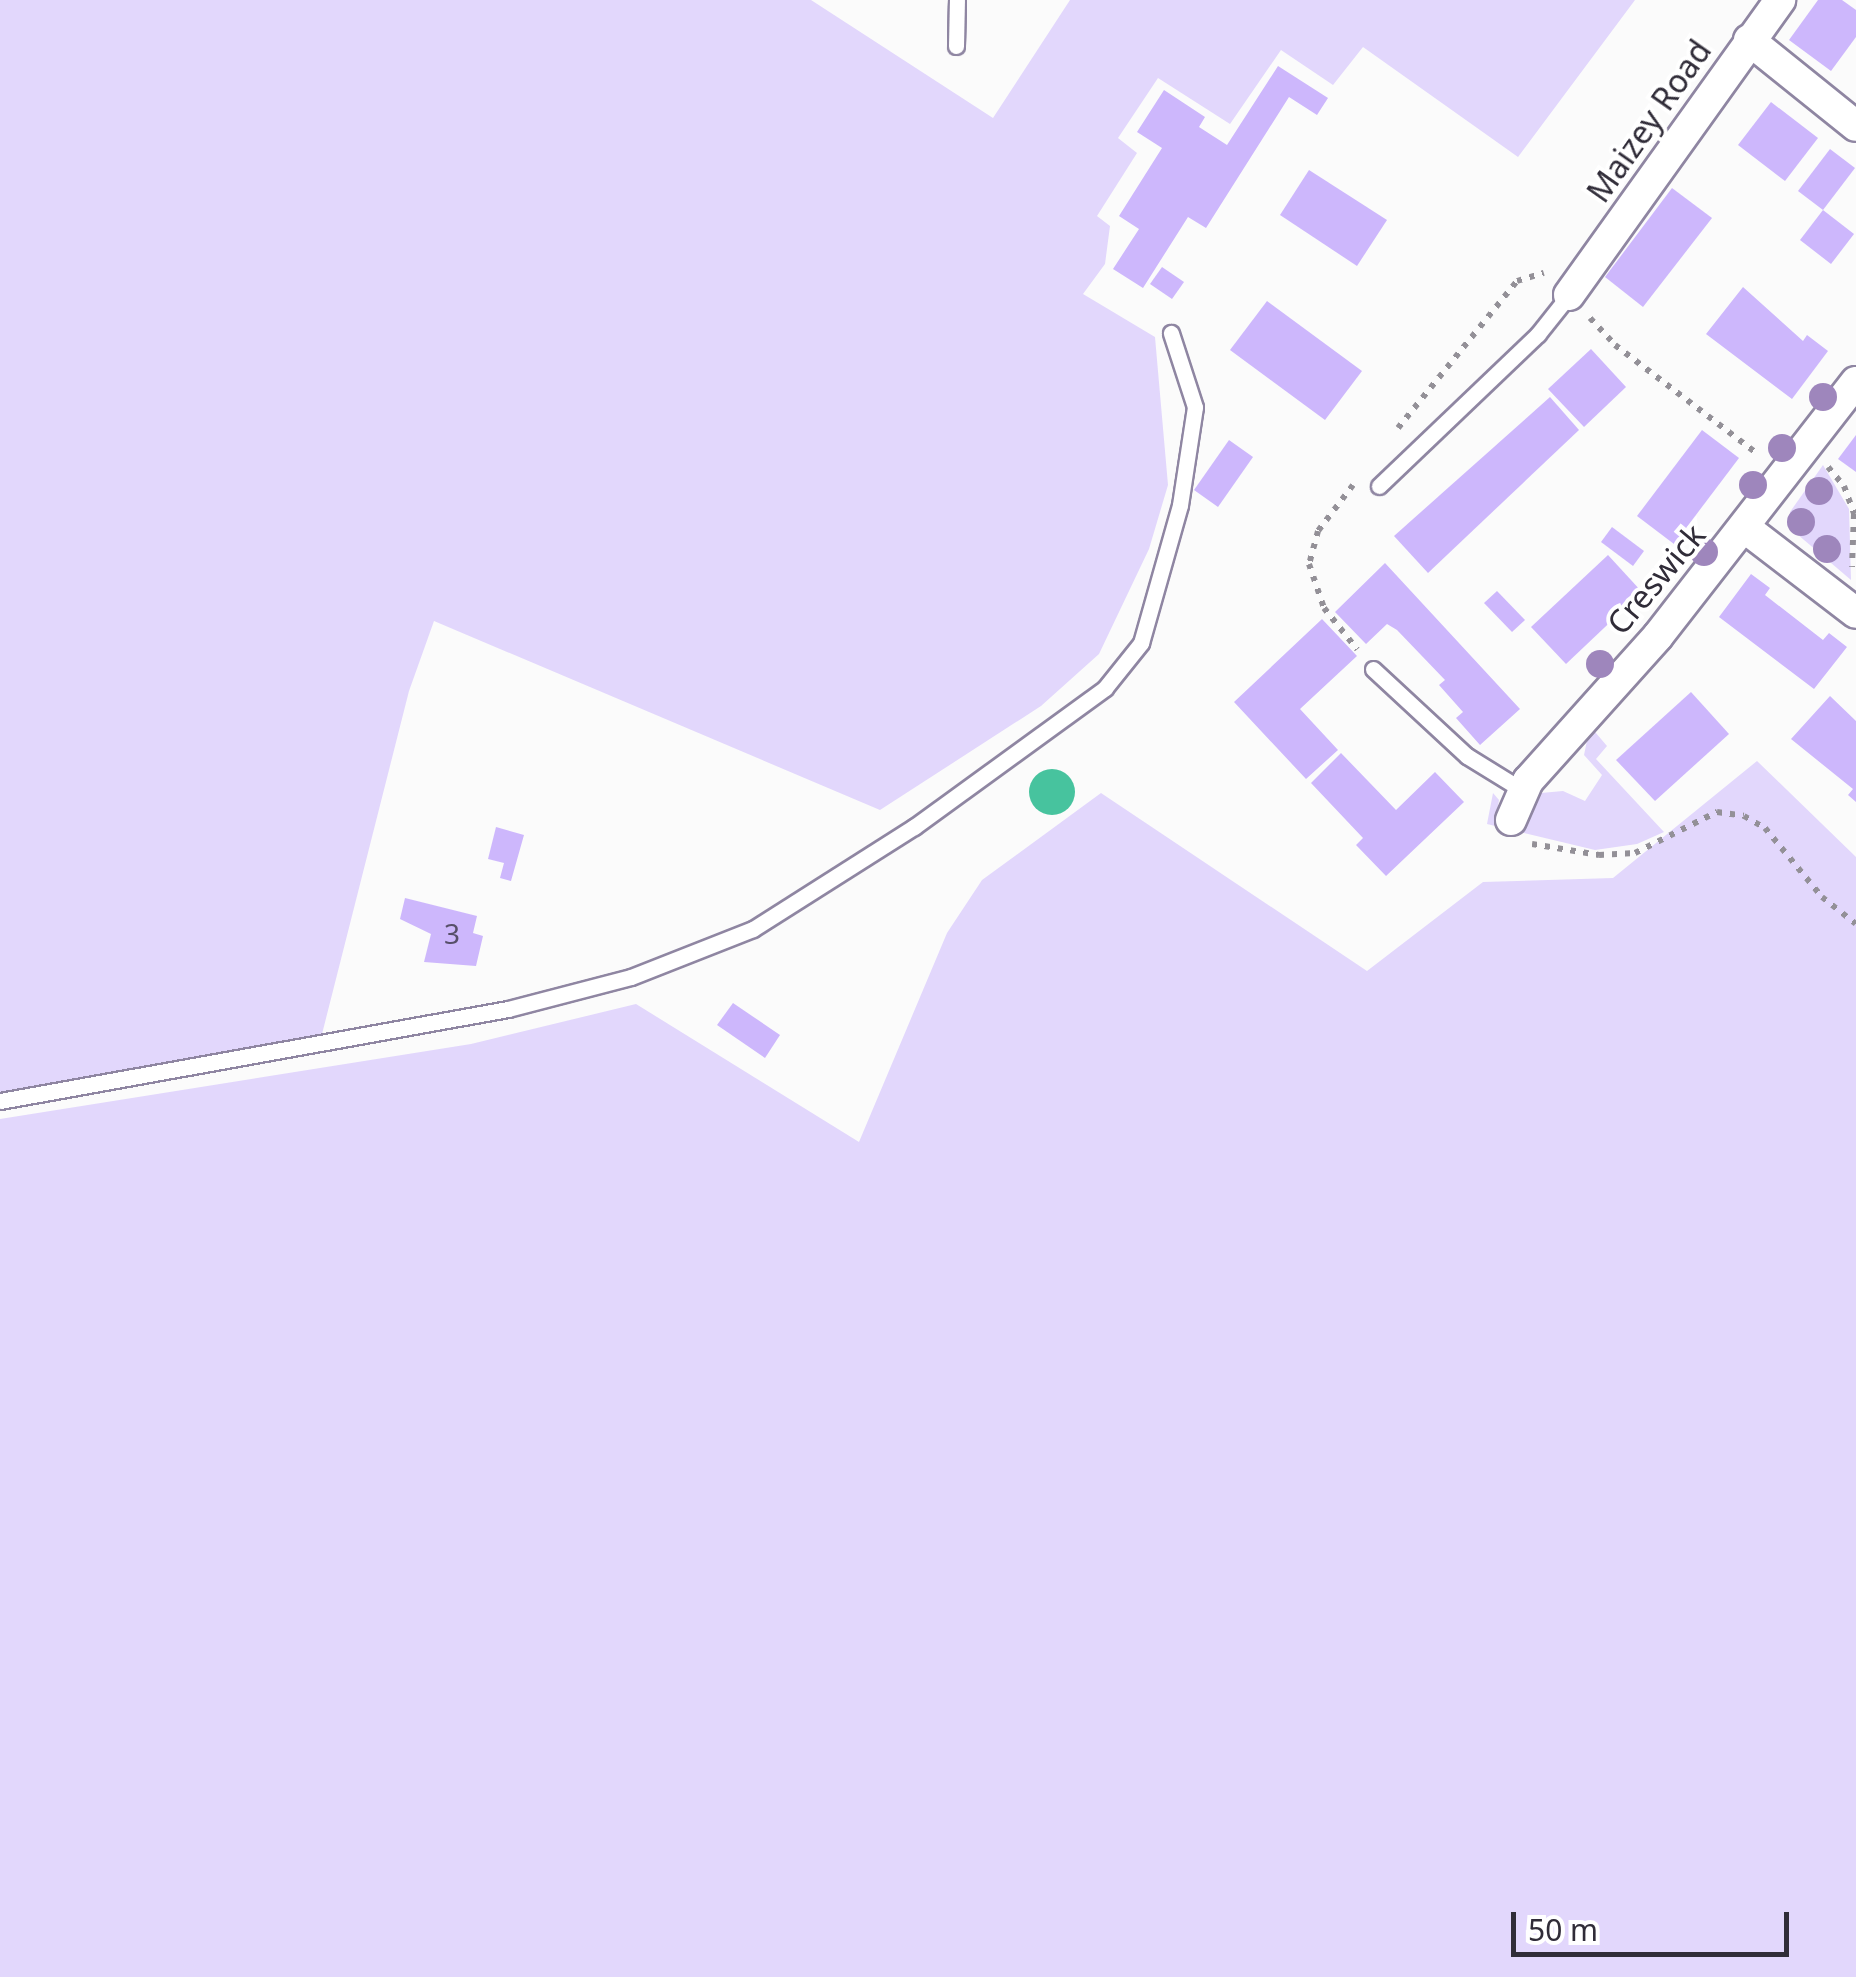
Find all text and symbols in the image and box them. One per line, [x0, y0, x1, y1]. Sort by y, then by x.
street label: Maizey Road [1579, 32, 1719, 210]
street label: Creswick [1599, 516, 1713, 642]
house number: 3 [444, 916, 460, 950]
scale bar [1516, 1892, 1794, 1954]
text: 50 m [1528, 1909, 1598, 1950]

